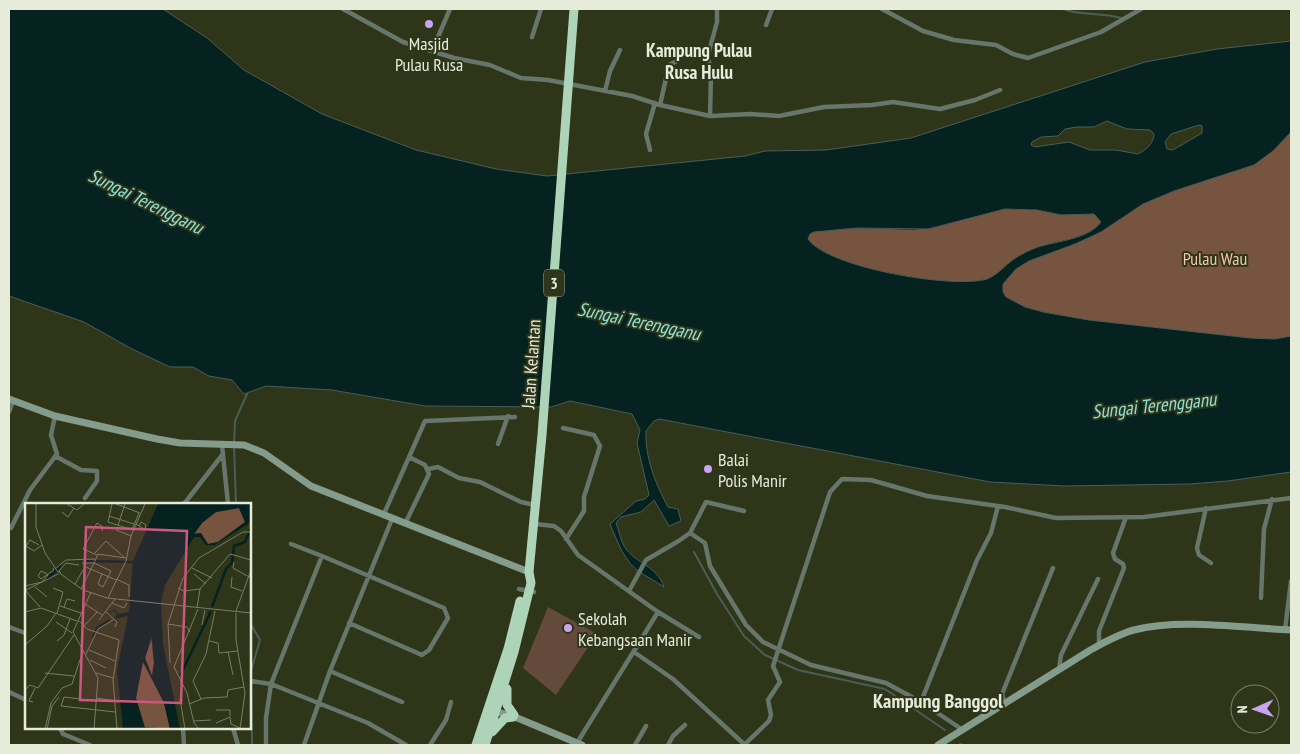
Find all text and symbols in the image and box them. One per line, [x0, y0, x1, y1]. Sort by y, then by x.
marker: Masjid Pulau Rusa [423, 18, 435, 30]
place label: Masjid Pulau Rusa [395, 32, 463, 76]
district label: Kampung Pulau Rusa Hulu [646, 38, 752, 84]
water label: Sungai Terengganu [85, 163, 209, 240]
park label: Pulau Wau [1183, 247, 1247, 270]
road number: 3 [544, 270, 564, 296]
water label: Sungai Terengganu [576, 296, 704, 346]
street label: Jalan Kelantan [516, 319, 546, 410]
water label: Sungai Terengganu [1091, 386, 1219, 423]
place label: Balai Polis Manir [718, 448, 787, 492]
marker: Balai Polis Manir [702, 463, 714, 475]
inset map [25, 503, 251, 729]
place label: Sekolah Kebangsaan Manir [578, 607, 692, 651]
marker: Sekolah Kebangsaan Manir [562, 622, 574, 634]
north arrow [1230, 684, 1280, 734]
district label: Kampung Banggol [873, 688, 1003, 714]
text: N [1233, 705, 1251, 714]

